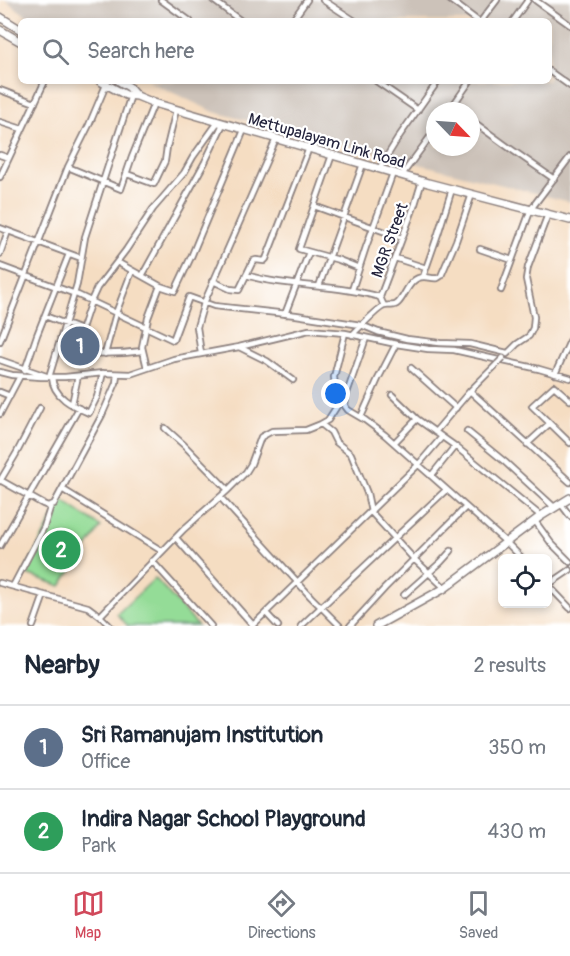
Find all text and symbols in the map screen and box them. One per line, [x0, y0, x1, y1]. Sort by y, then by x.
search box [18, 18, 552, 84]
icon: search [39, 35, 72, 68]
text: Search here [87, 37, 194, 65]
north arrow [426, 102, 480, 156]
street label: Mettupalayam Link Road [246, 109, 408, 173]
street label: MGR Street [367, 200, 413, 281]
pin: 1 [60, 324, 100, 368]
your location [321, 379, 350, 408]
pin: 2 [42, 528, 80, 572]
map controls [498, 554, 552, 608]
button: locate [498, 554, 552, 608]
text: Nearby [24, 649, 100, 681]
text: 2 results [474, 653, 546, 678]
text: Sri Ramanujam Institution [81, 721, 323, 749]
text: 1 [40, 735, 47, 760]
text: 350 m [488, 735, 546, 760]
text: Office [81, 749, 130, 774]
text: Indira Nagar School Playground [81, 805, 366, 833]
text: 2 [38, 819, 49, 844]
text: 430 m [487, 819, 546, 844]
text: Park [81, 833, 116, 858]
tab: Map [72, 887, 105, 943]
tab: Directions [248, 887, 316, 943]
tab: Saved [459, 887, 498, 943]

